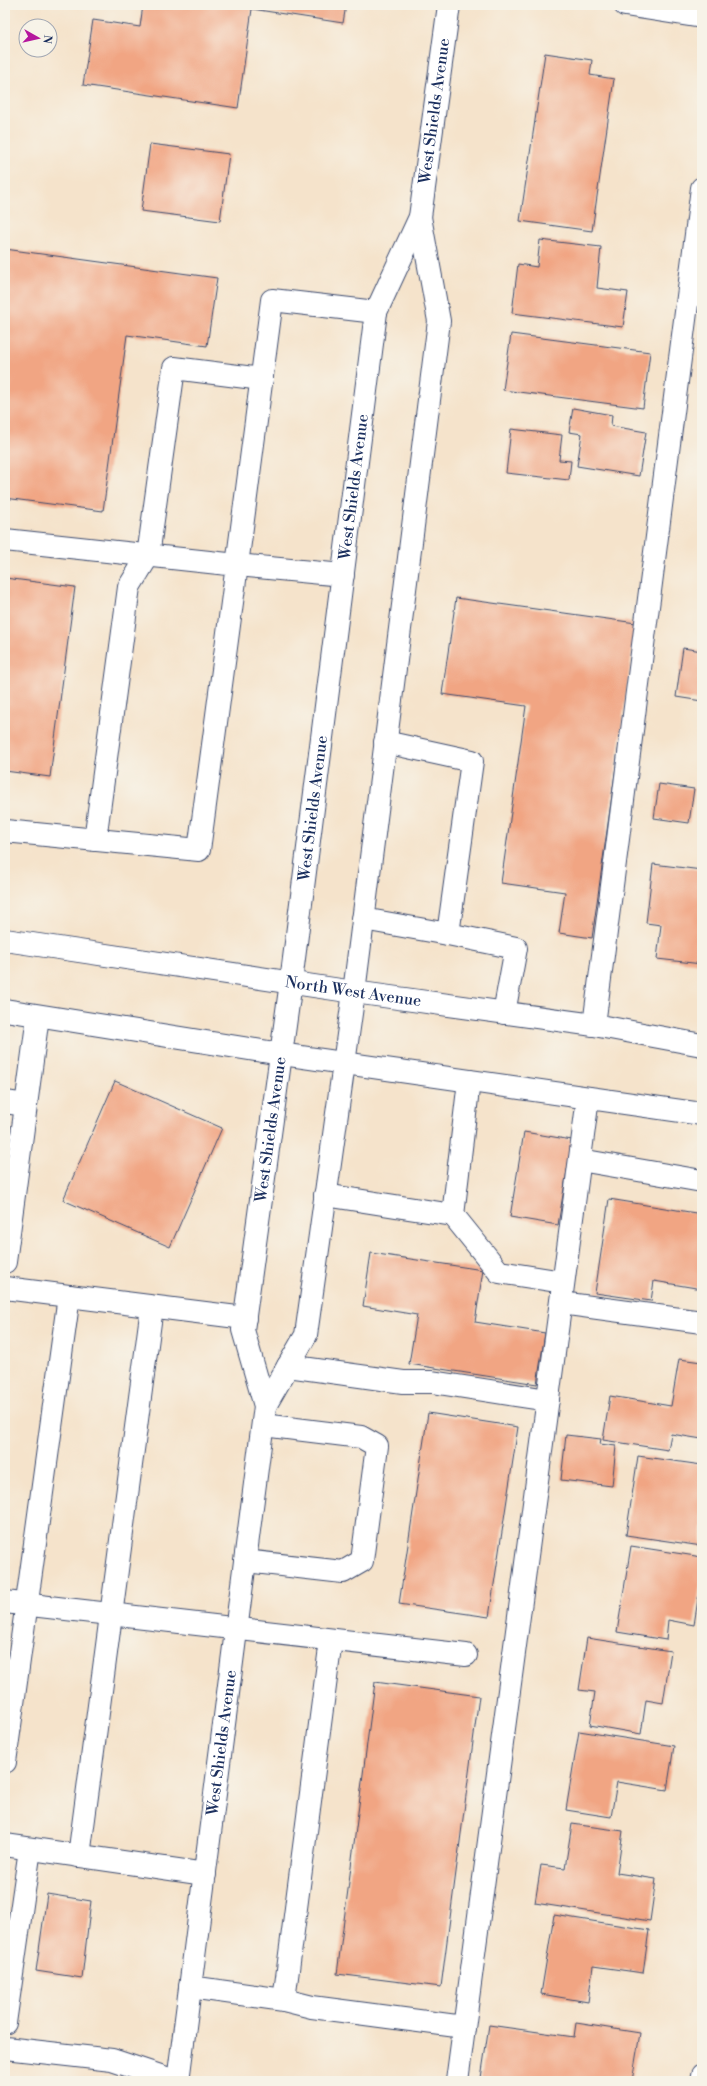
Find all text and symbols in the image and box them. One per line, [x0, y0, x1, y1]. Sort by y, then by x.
north arrow [18, 18, 58, 58]
text: N [39, 34, 54, 45]
street label: West Shields Avenue [415, 37, 454, 186]
street label: West Shields Avenue [335, 413, 373, 562]
street label: West Shields Avenue [294, 734, 332, 883]
street label: North West Avenue [284, 972, 423, 1011]
street label: West Shields Avenue [251, 1056, 291, 1205]
street label: West Shields Avenue [202, 1669, 241, 1818]

